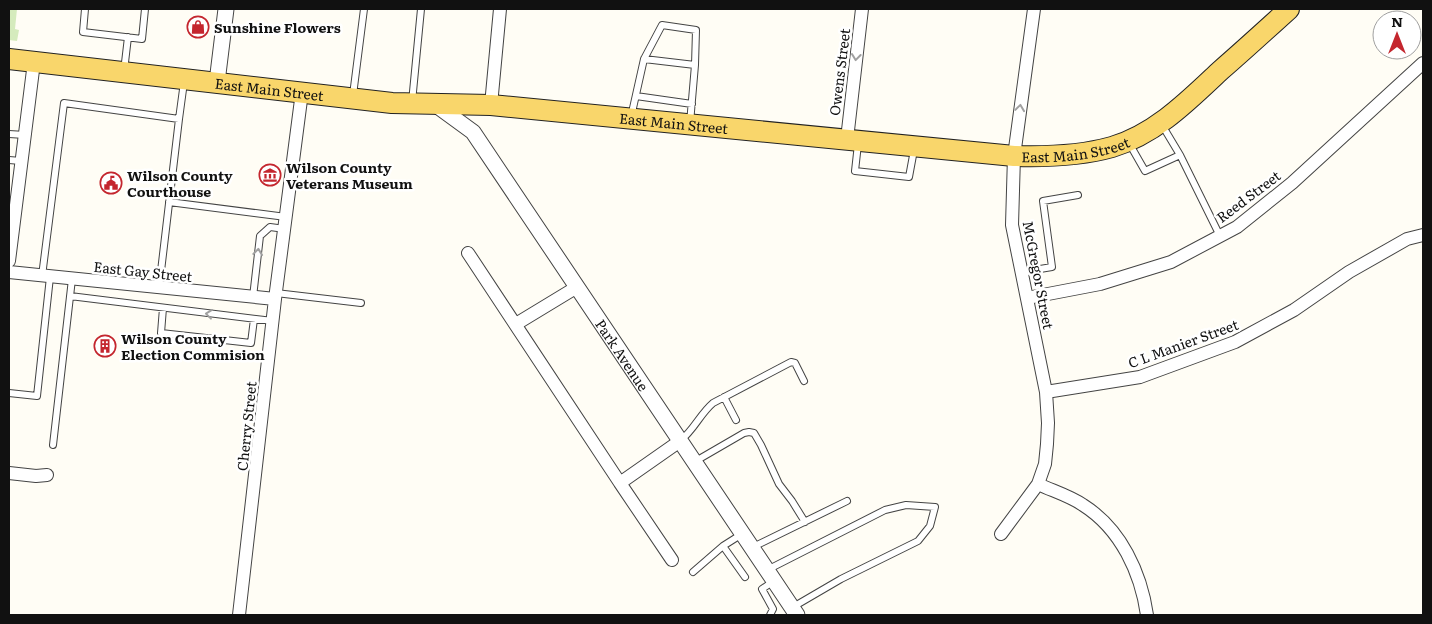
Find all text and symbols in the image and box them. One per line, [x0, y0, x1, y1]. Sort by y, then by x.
north arrow [1372, 10, 1422, 60]
text: N [1391, 11, 1403, 31]
shop icon: Sunshine Flowers [186, 15, 210, 39]
place label: Sunshine Flowers [214, 17, 341, 37]
street label: Owens Street [824, 27, 854, 117]
one-way arrow [851, 53, 862, 61]
street label: East Main Street [214, 73, 325, 105]
one-way arrow [1015, 103, 1025, 112]
street label: East Main Street [618, 108, 729, 138]
street label: East Main Street [1021, 132, 1133, 166]
place label: Wilson County Veterans Museum [286, 157, 413, 193]
museum icon: Wilson County Veterans Museum [258, 163, 282, 187]
place label: Wilson County Courthouse [127, 165, 233, 201]
street label: Reed Street [1212, 165, 1285, 227]
public building icon: Wilson County Courthouse [99, 171, 123, 195]
street label: McGregor Street [1019, 219, 1059, 331]
one-way arrow [252, 248, 263, 256]
street label: East Gay Street [93, 256, 194, 286]
one-way arrow [204, 309, 212, 320]
street label: C L Manier Street [1125, 314, 1241, 372]
street label: Park Avenue [591, 315, 654, 395]
place label: Wilson County Election Commision [121, 328, 265, 364]
building icon: Wilson County Election Commision [93, 334, 117, 358]
street label: Cherry Street [231, 380, 261, 472]

